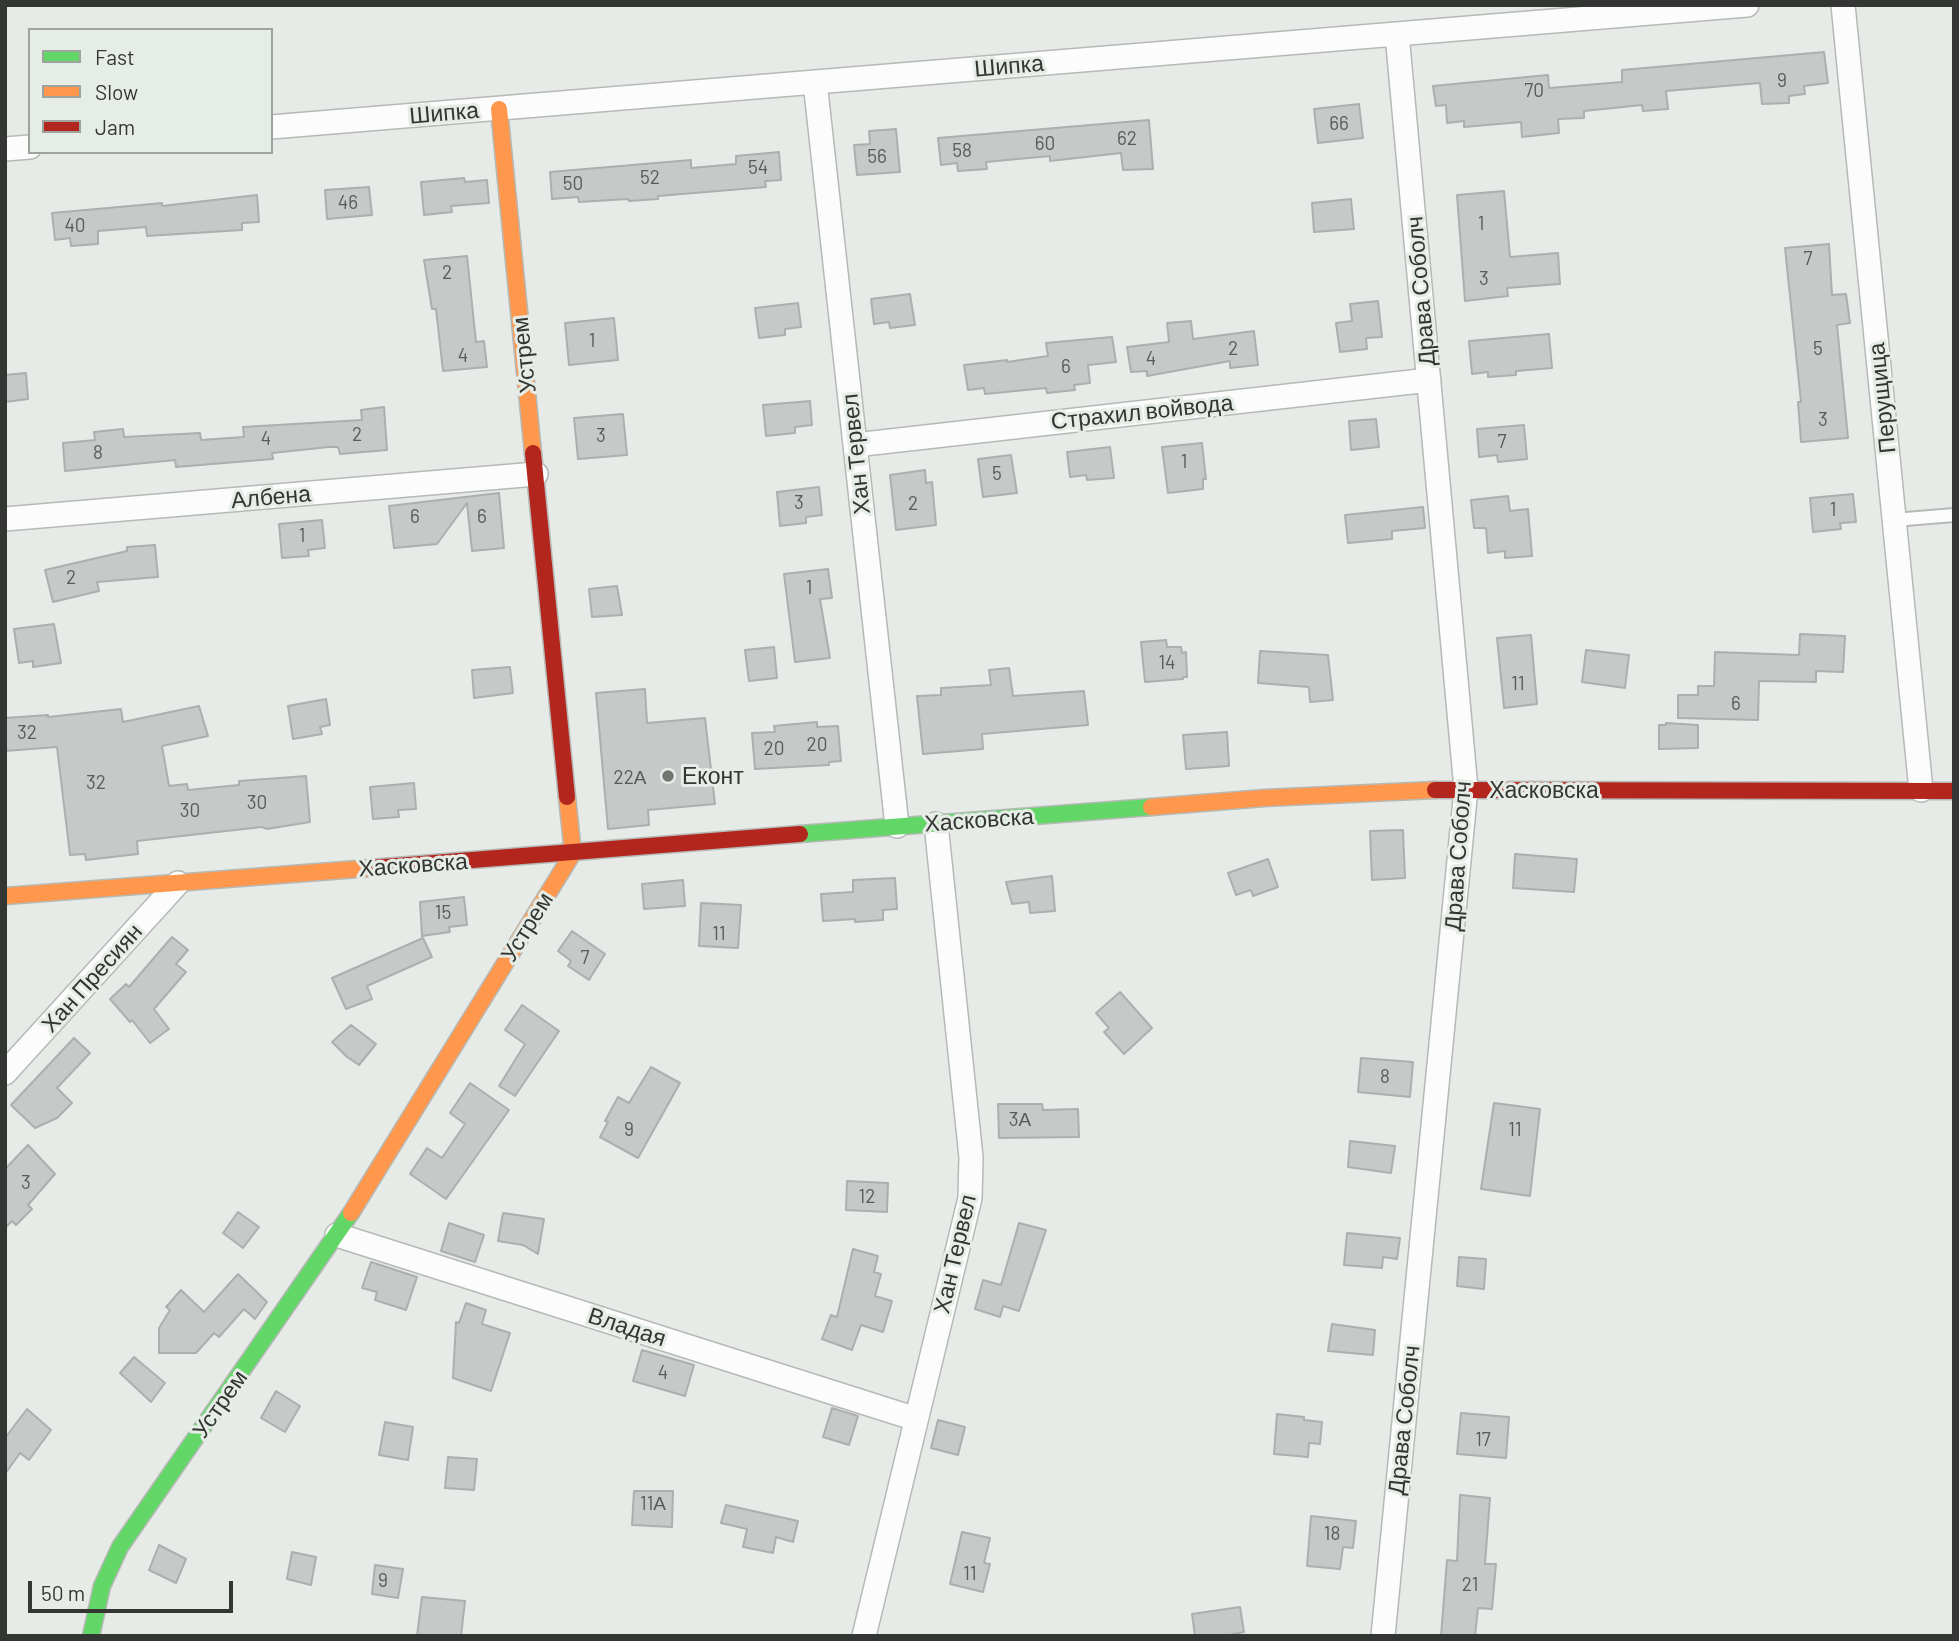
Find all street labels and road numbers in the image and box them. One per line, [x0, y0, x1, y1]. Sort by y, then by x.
street label: Шипка [973, 49, 1045, 83]
street label: Шипка [408, 96, 480, 130]
street label: Драва Соболч [1401, 215, 1441, 367]
street label: Устрем [506, 316, 542, 394]
street label: Перущица [1862, 341, 1902, 455]
street label: Страхил войвода [1049, 389, 1235, 435]
street label: Хан Тервел [836, 392, 876, 516]
street label: Албена [230, 480, 312, 514]
street label: Хасковска [1489, 776, 1599, 804]
street label: Драва Соболч [1439, 780, 1477, 932]
street label: Хасковска [923, 802, 1035, 838]
street label: Хасковска [357, 847, 469, 883]
street label: Устрем [495, 887, 559, 967]
street label: Хан Пресиян [36, 918, 148, 1038]
street label: Хан Тервел [928, 1192, 982, 1316]
street label: Владая [585, 1301, 669, 1353]
street label: Драва Соболч [1382, 1344, 1426, 1496]
street label: Устрем [187, 1365, 253, 1443]

